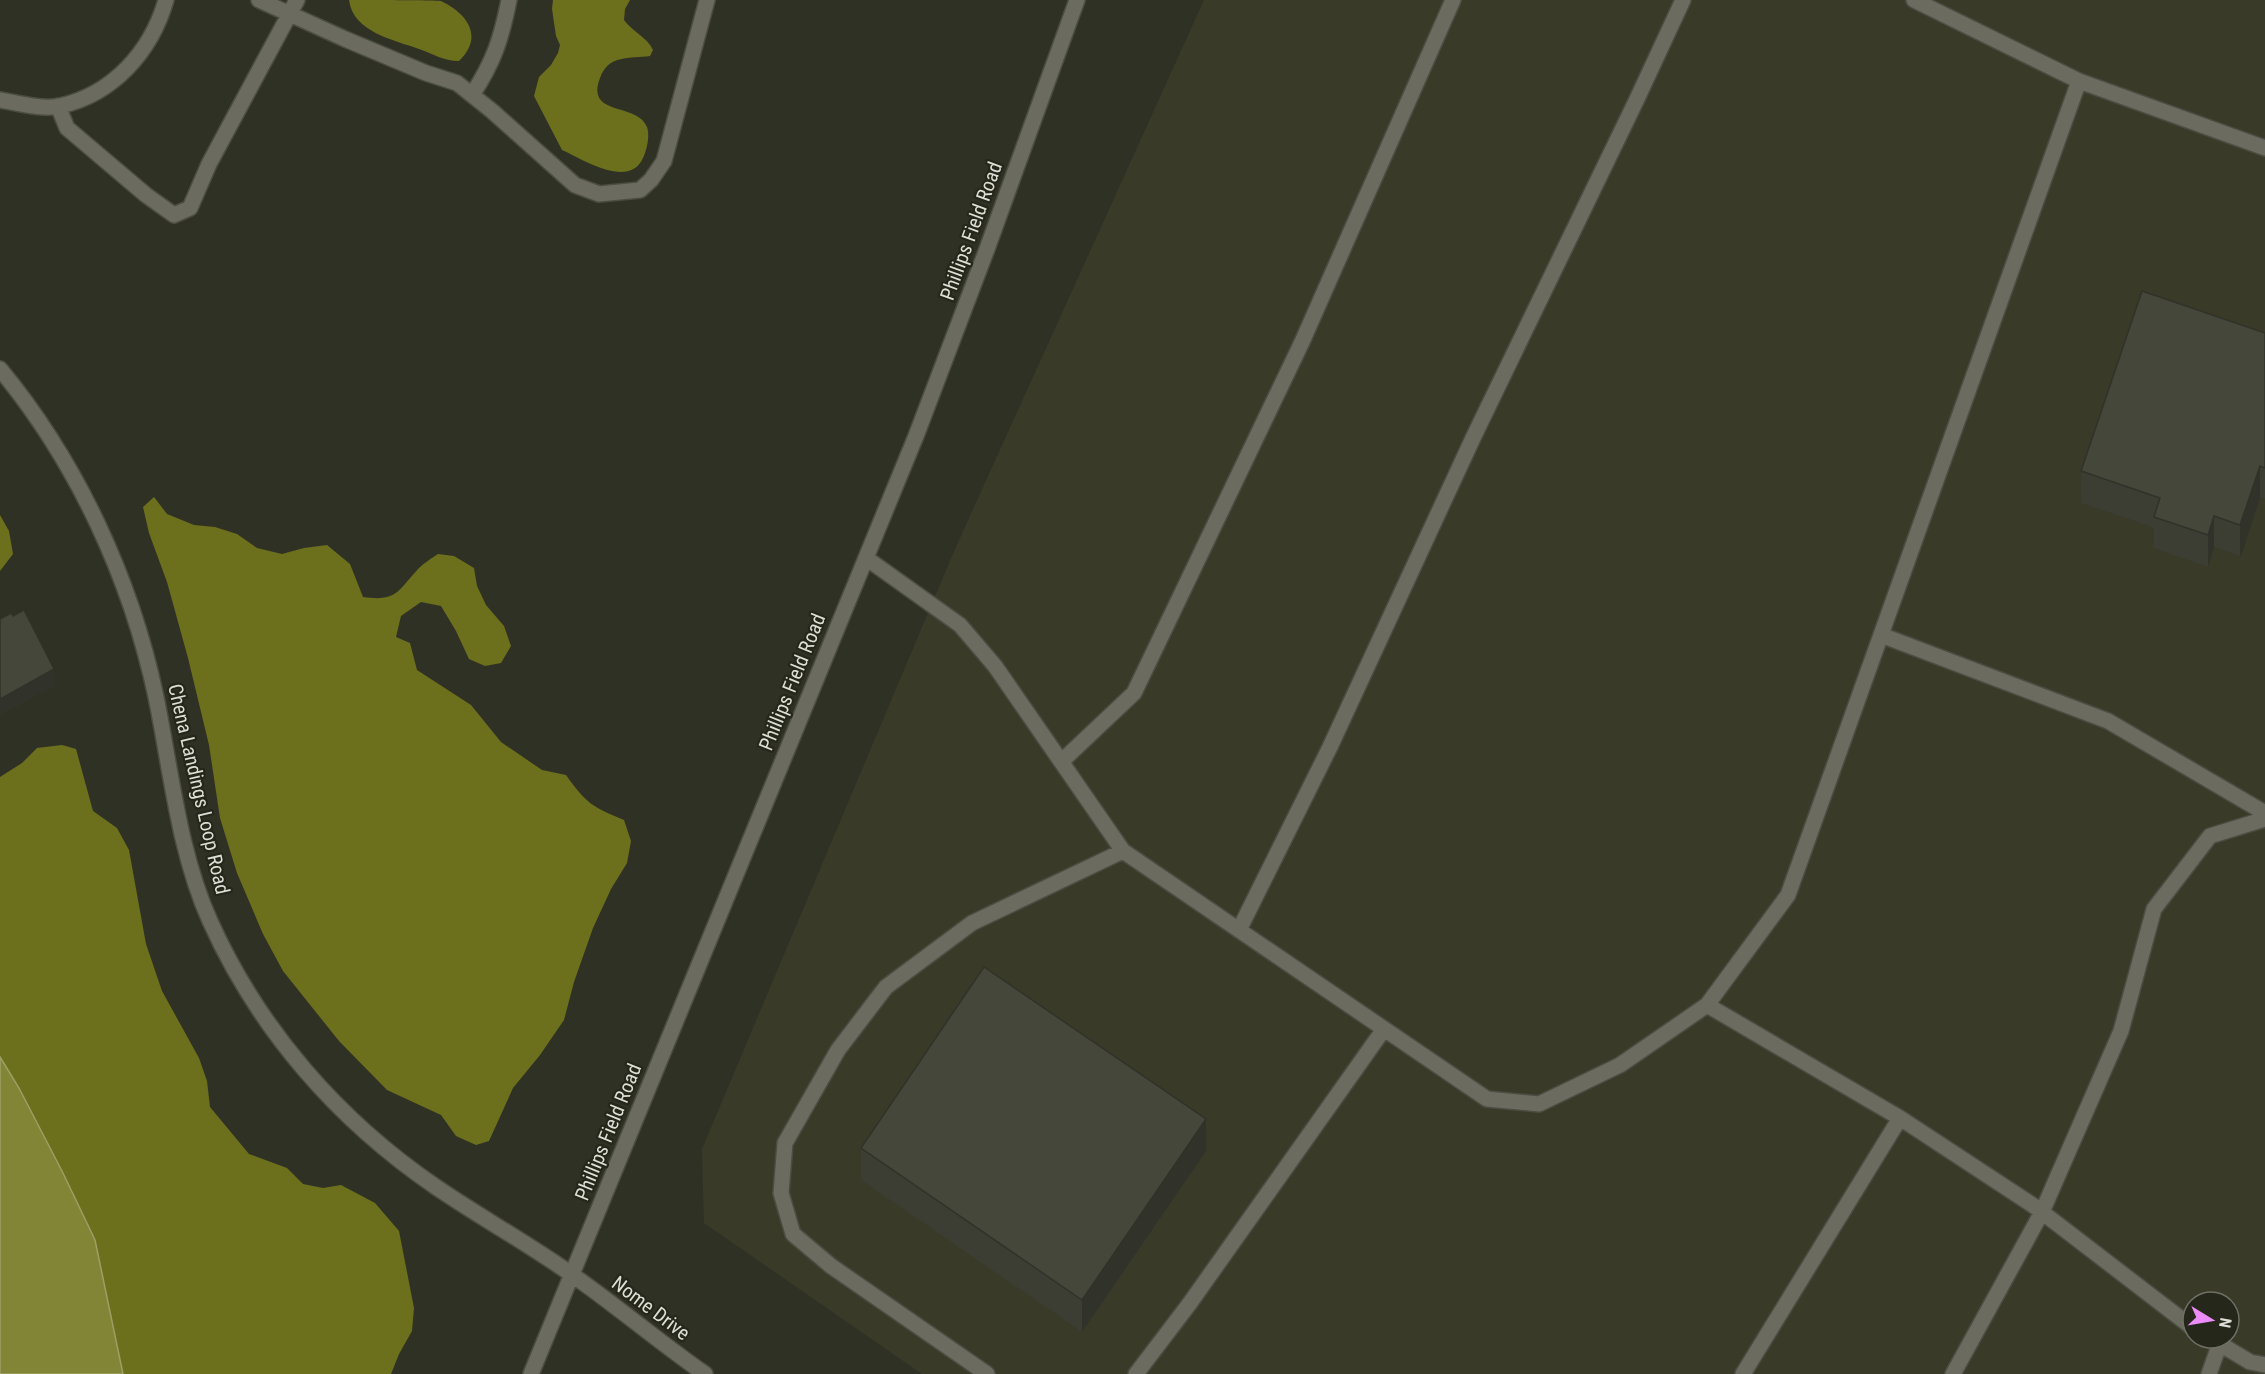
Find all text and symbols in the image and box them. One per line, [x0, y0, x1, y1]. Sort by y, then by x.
street label: Phillips Field Road [935, 159, 1007, 303]
street label: Phillips Field Road [754, 610, 830, 754]
street label: Chena Landings Loop Road [163, 682, 235, 896]
street label: Phillips Field Road [570, 1060, 646, 1204]
street label: Nome Drive [607, 1271, 695, 1345]
north arrow [2181, 1290, 2241, 1350]
text: N [2215, 1316, 2235, 1329]

